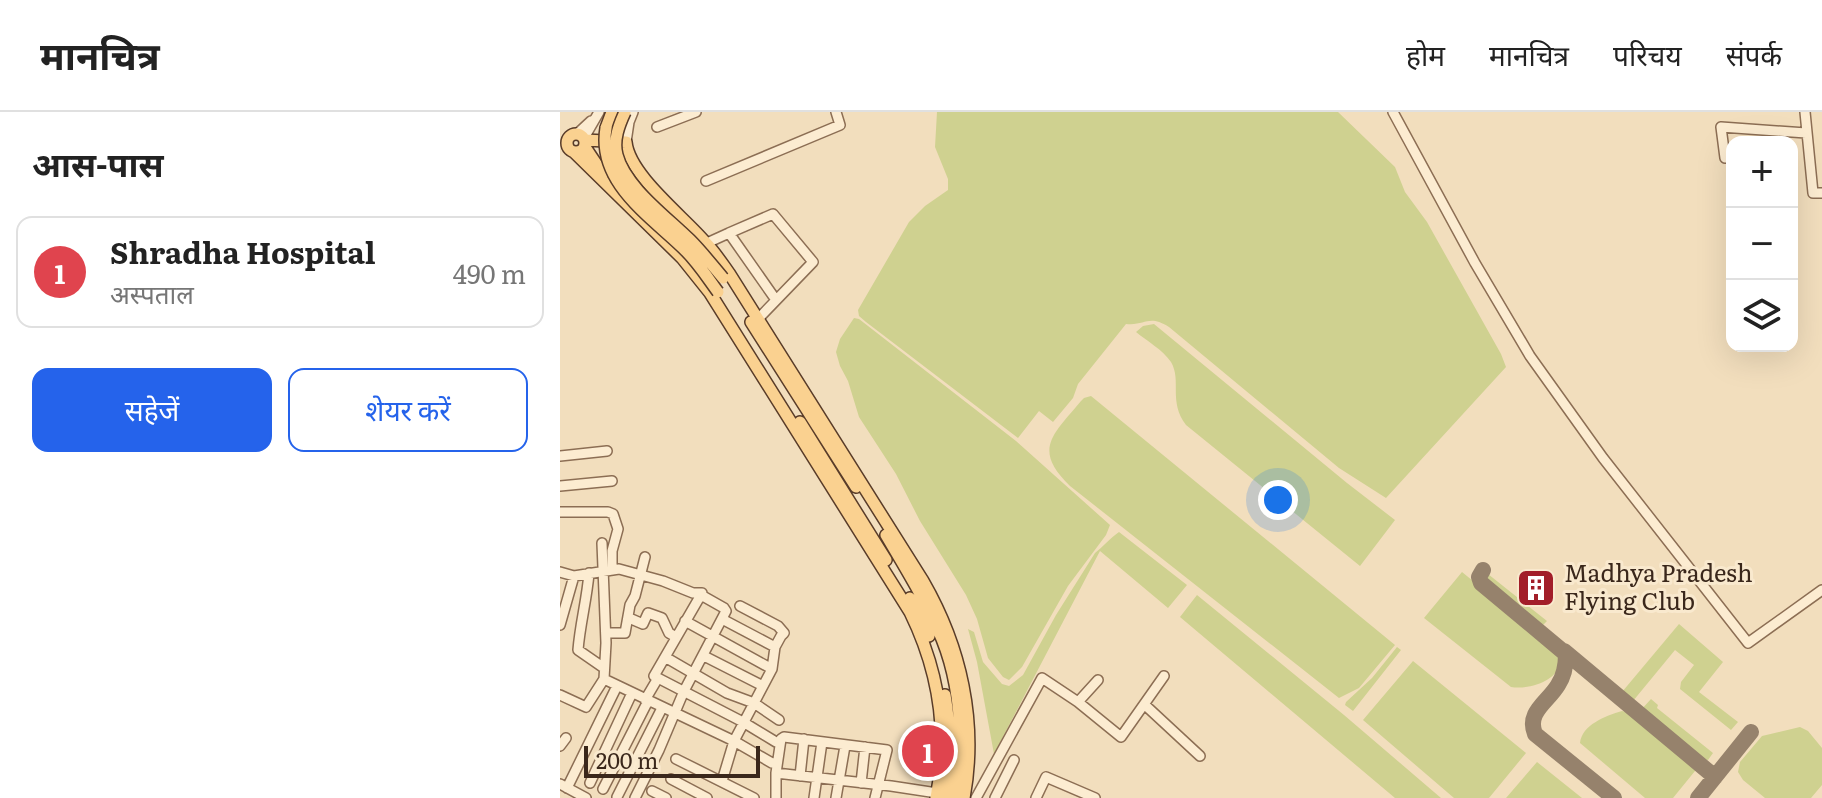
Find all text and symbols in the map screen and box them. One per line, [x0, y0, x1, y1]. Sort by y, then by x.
text: मानचित्र [40, 25, 160, 82]
text: होम [1406, 33, 1445, 75]
text: मानचित्र [1489, 33, 1569, 75]
text: परिचय [1613, 33, 1682, 75]
text: संपर्क [1726, 33, 1782, 75]
map controls [1726, 136, 1798, 352]
button: + [1726, 136, 1798, 208]
text: आस-पास [32, 137, 164, 187]
button: − [1726, 208, 1798, 280]
text: Shradha Hospital [110, 229, 376, 273]
text: 1 [55, 253, 65, 292]
text: 490 m [453, 253, 526, 292]
text: अस्पताल [110, 273, 194, 312]
button: layers [1726, 280, 1798, 352]
button: सहेजें [32, 368, 272, 452]
button: शेयर करें [288, 368, 528, 452]
your location [1258, 480, 1298, 520]
place label: Madhya Pradesh Flying Club [1564, 554, 1753, 617]
building icon: Madhya Pradesh Flying Club [1515, 567, 1557, 609]
pin: 1 [902, 721, 954, 781]
scale bar [584, 742, 760, 778]
text: 200 m [596, 743, 658, 776]

